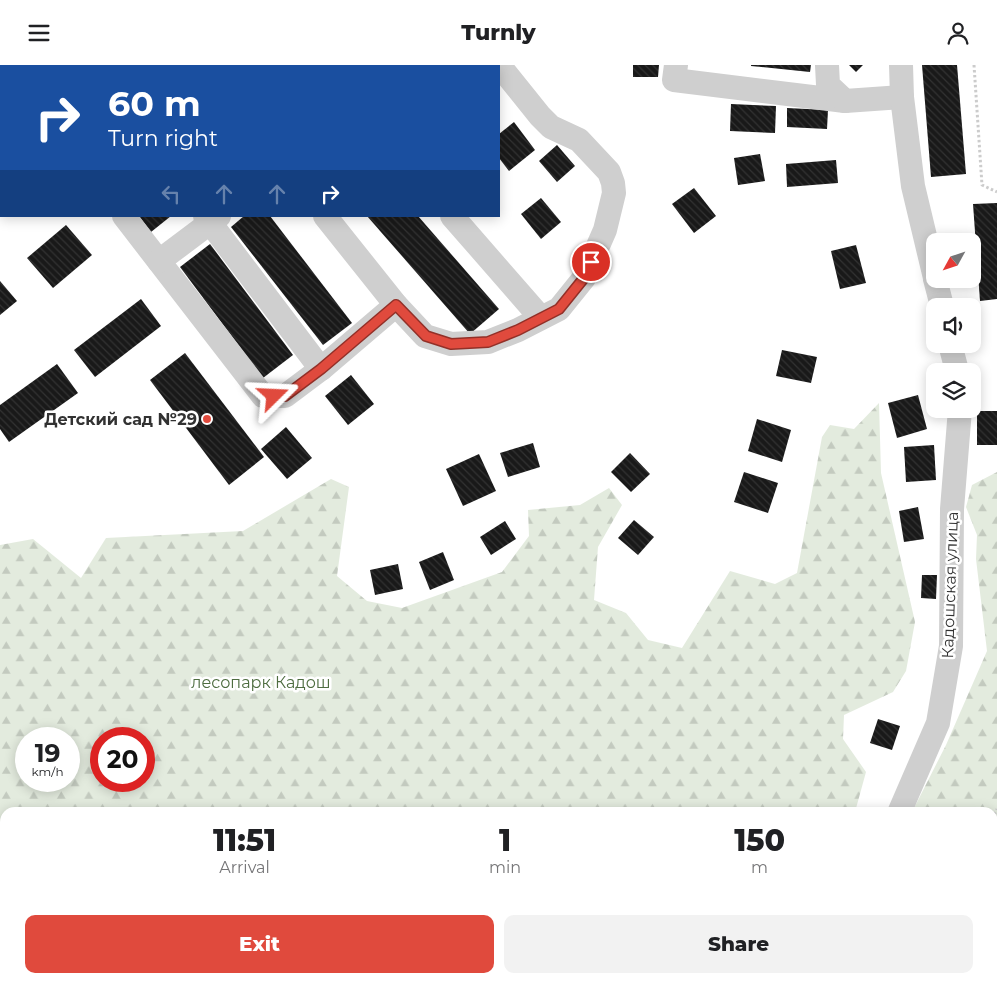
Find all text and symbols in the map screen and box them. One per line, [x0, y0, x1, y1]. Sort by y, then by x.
icon: menu [25, 19, 53, 47]
text: Turnly [461, 19, 536, 46]
icon: person [944, 19, 972, 47]
text: 60 m [108, 82, 201, 125]
icon: right [25, 85, 90, 150]
text: Turn right [108, 125, 218, 152]
icon: left [157, 180, 185, 208]
icon: ahead [210, 180, 238, 208]
icon: ahead [263, 180, 291, 208]
icon: right [316, 180, 344, 208]
north arrow [926, 233, 981, 287]
map controls [926, 233, 981, 418]
pin [570, 241, 612, 283]
icon: arrive [577, 248, 605, 276]
button: sound [926, 298, 981, 353]
button: layers [926, 363, 981, 418]
position arrow [247, 369, 299, 421]
place label: Детский сад №29 [44, 410, 197, 429]
marker: Детский сад №29 [201, 413, 213, 425]
street label: Кадошская улица [938, 511, 962, 659]
park label: лесопарк Кадош [191, 673, 331, 692]
speed limit sign: 20 [90, 727, 155, 792]
text: 19 [35, 738, 60, 768]
text: km/h [31, 764, 64, 779]
text: 11:51 [213, 822, 276, 859]
text: 1 [499, 822, 511, 859]
text: 150 [734, 822, 785, 859]
text: Arrival [219, 858, 270, 877]
text: min [489, 858, 521, 877]
text: m [751, 858, 768, 877]
button: Exit [25, 915, 494, 973]
button: Share [504, 915, 973, 973]

